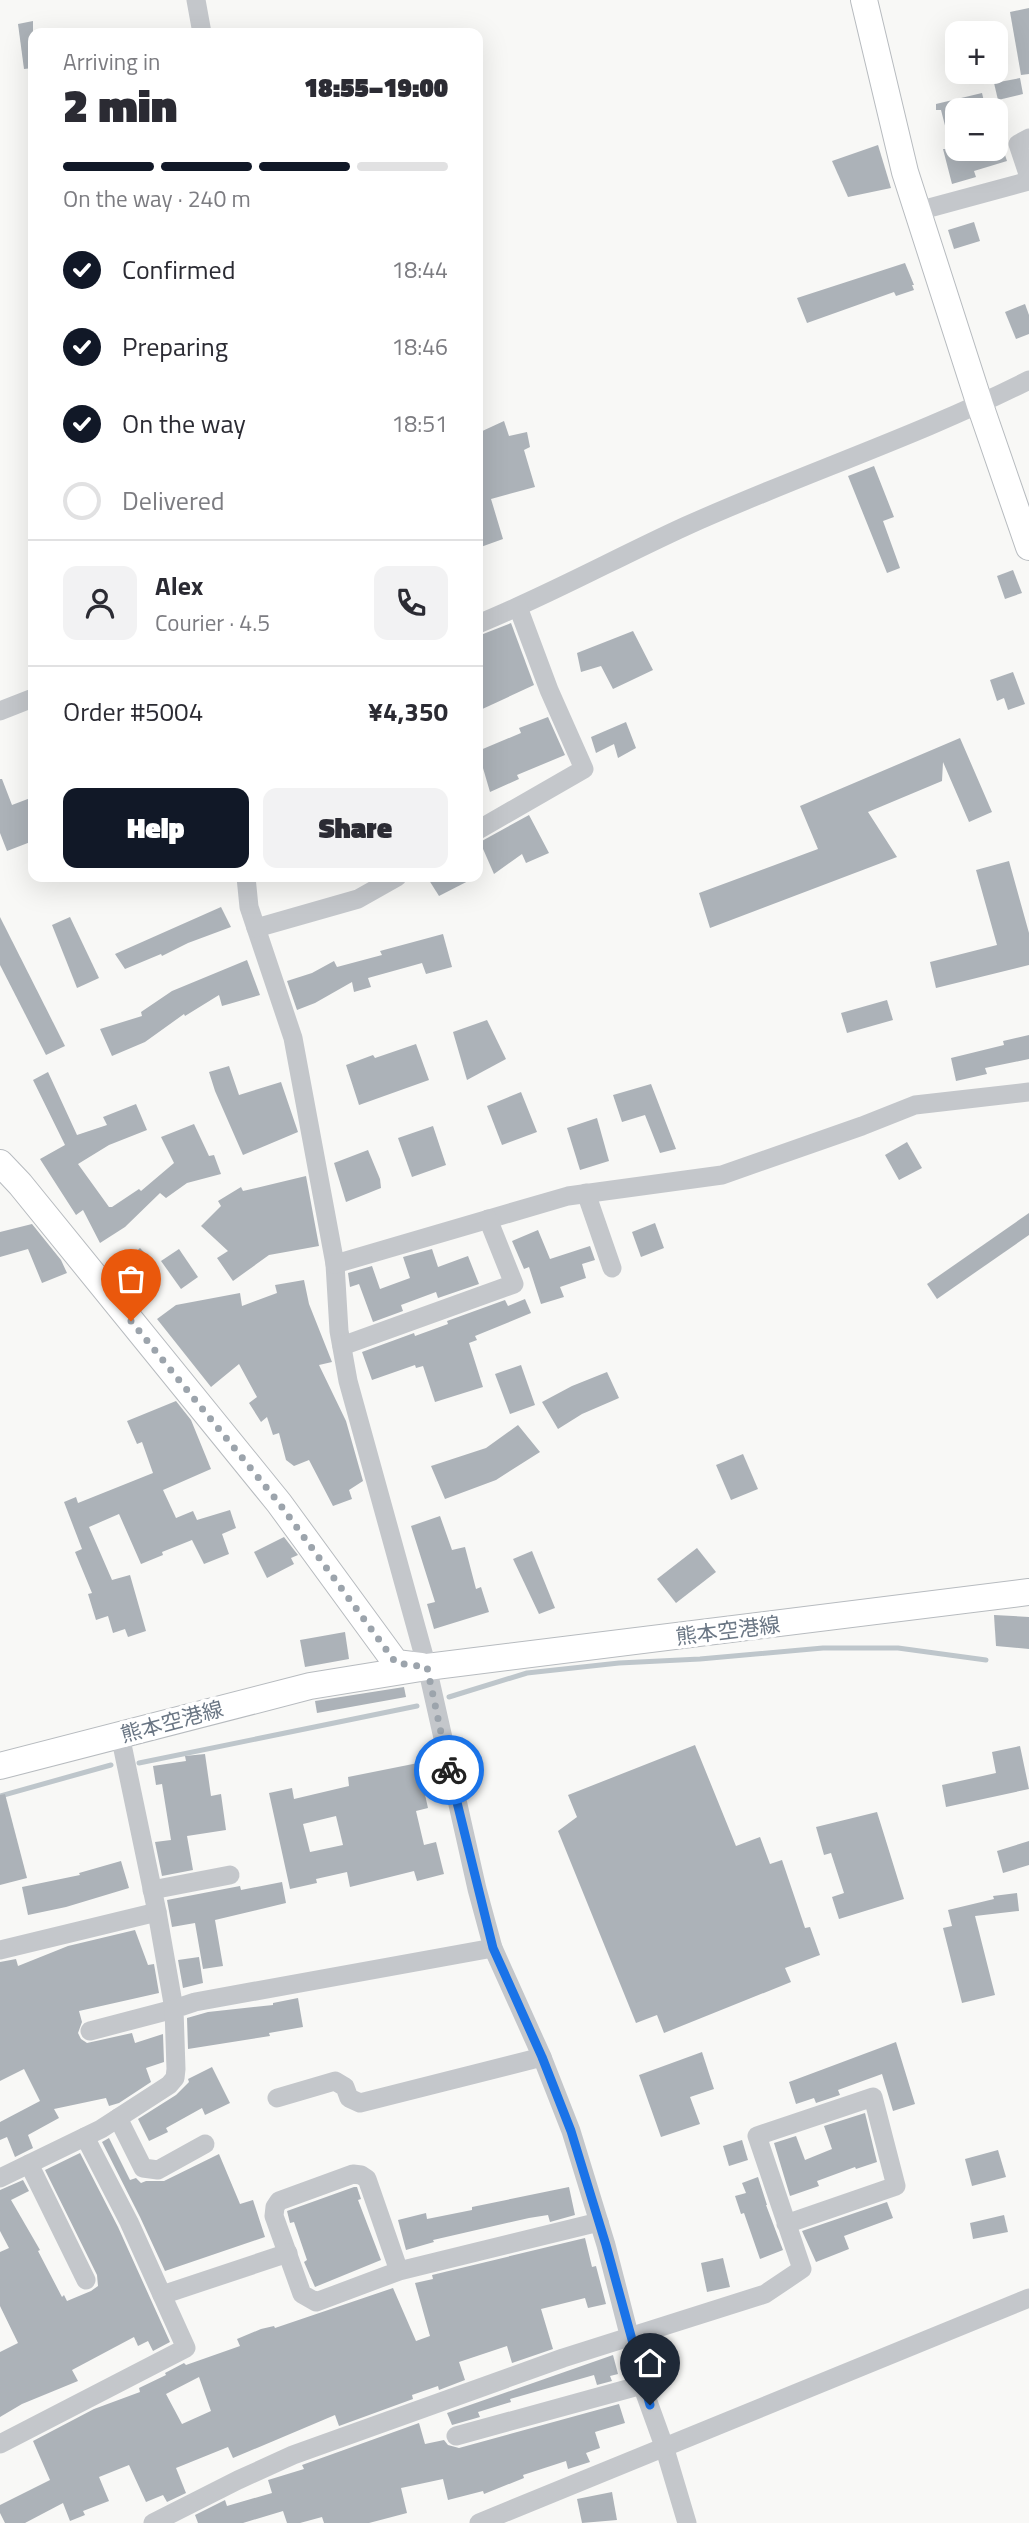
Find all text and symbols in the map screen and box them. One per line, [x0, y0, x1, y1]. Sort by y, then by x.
map controls [945, 21, 1008, 161]
button: + [945, 21, 1008, 84]
text: Arriving in [63, 44, 160, 79]
text: 18:55–19:00 [304, 68, 448, 107]
text: 2 min [63, 70, 177, 140]
button: − [945, 98, 1008, 161]
text: On the way · 240 m [63, 181, 251, 216]
text: Confirmed [122, 250, 236, 289]
icon: check [63, 251, 101, 289]
text: 18:44 [391, 252, 448, 287]
text: Preparing [122, 327, 228, 366]
icon: check [63, 328, 101, 366]
text: 18:46 [391, 329, 448, 364]
text: On the way [122, 404, 246, 443]
icon: check [63, 405, 101, 443]
text: 18:51 [391, 406, 448, 441]
text: Delivered [122, 481, 225, 520]
button: person [63, 566, 137, 640]
text: Alex [155, 566, 203, 605]
button: phone [374, 566, 448, 640]
text: Courier · 4.5 [155, 605, 270, 640]
text: Order #5004 [63, 692, 203, 731]
text: ¥4,350 [368, 692, 448, 731]
button: Help [63, 788, 249, 868]
button: Share [263, 788, 448, 868]
pin [101, 1249, 161, 1321]
icon: bag [112, 1260, 150, 1298]
street label: 熊本空港線 [674, 1608, 782, 1652]
street label: 熊本空港線 [117, 1692, 227, 1750]
courier [414, 1735, 484, 1805]
icon: bike [430, 1751, 468, 1789]
pin [620, 2333, 680, 2405]
icon: home [631, 2344, 669, 2382]

